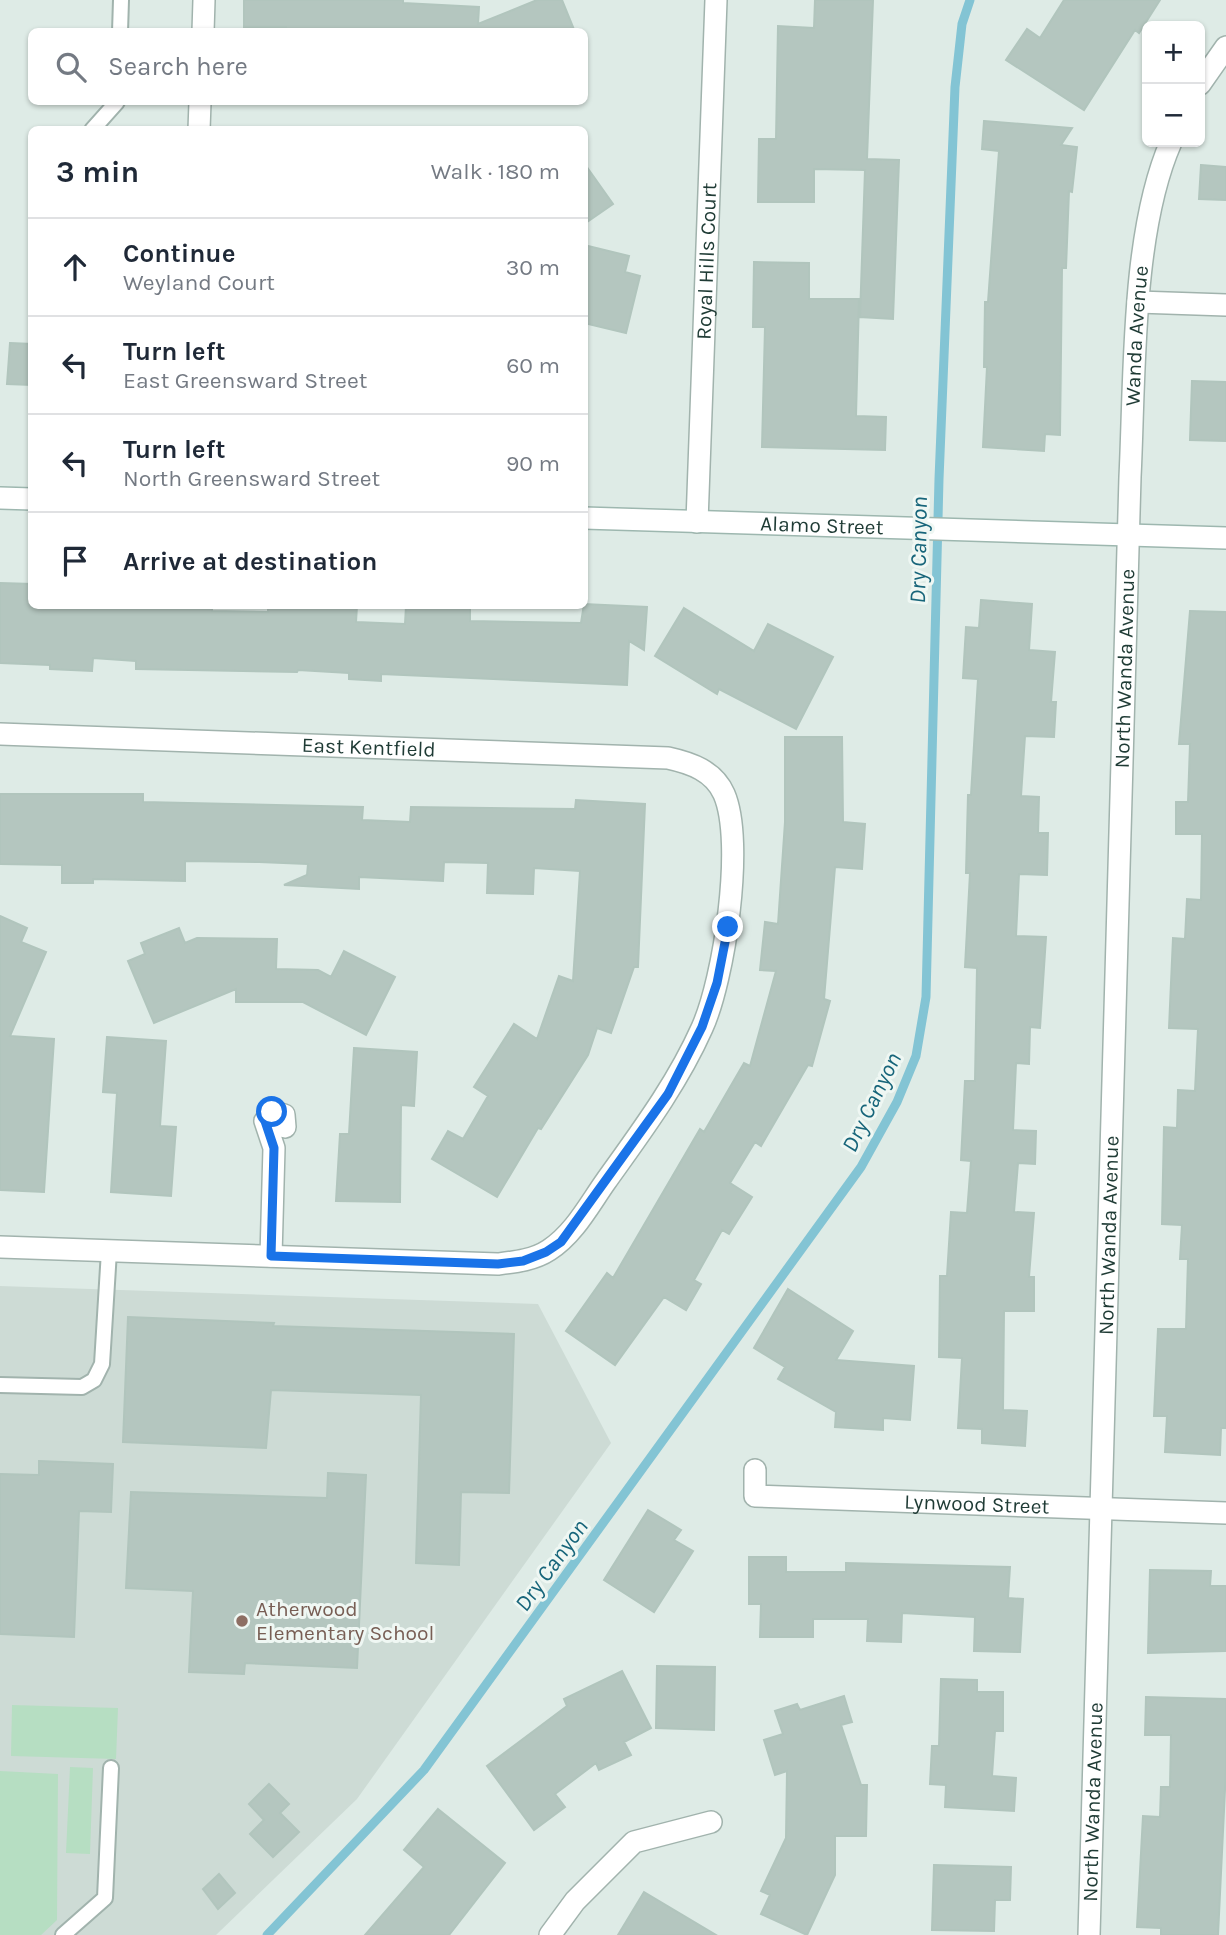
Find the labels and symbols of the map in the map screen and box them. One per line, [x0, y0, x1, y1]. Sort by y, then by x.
street label: Royal Hills Court [692, 182, 721, 340]
street label: Wanda Avenue [1121, 264, 1153, 406]
water label: Dry Canyon [904, 496, 933, 604]
street label: Alamo Street [760, 511, 884, 539]
street label: North Wanda Avenue [1110, 568, 1139, 769]
street label: East Kentfield [301, 733, 436, 762]
route end [712, 911, 743, 942]
water label: Dry Canyon [836, 1048, 907, 1156]
route start [256, 1096, 287, 1127]
street label: North Wanda Avenue [1094, 1135, 1123, 1335]
street label: Lynwood Street [904, 1489, 1050, 1519]
water label: Dry Canyon [509, 1514, 594, 1617]
place label: Atherwood Elementary School [256, 1597, 434, 1645]
marker: Atherwood Elementary School [234, 1613, 250, 1629]
street label: North Wanda Avenue [1078, 1702, 1108, 1902]

